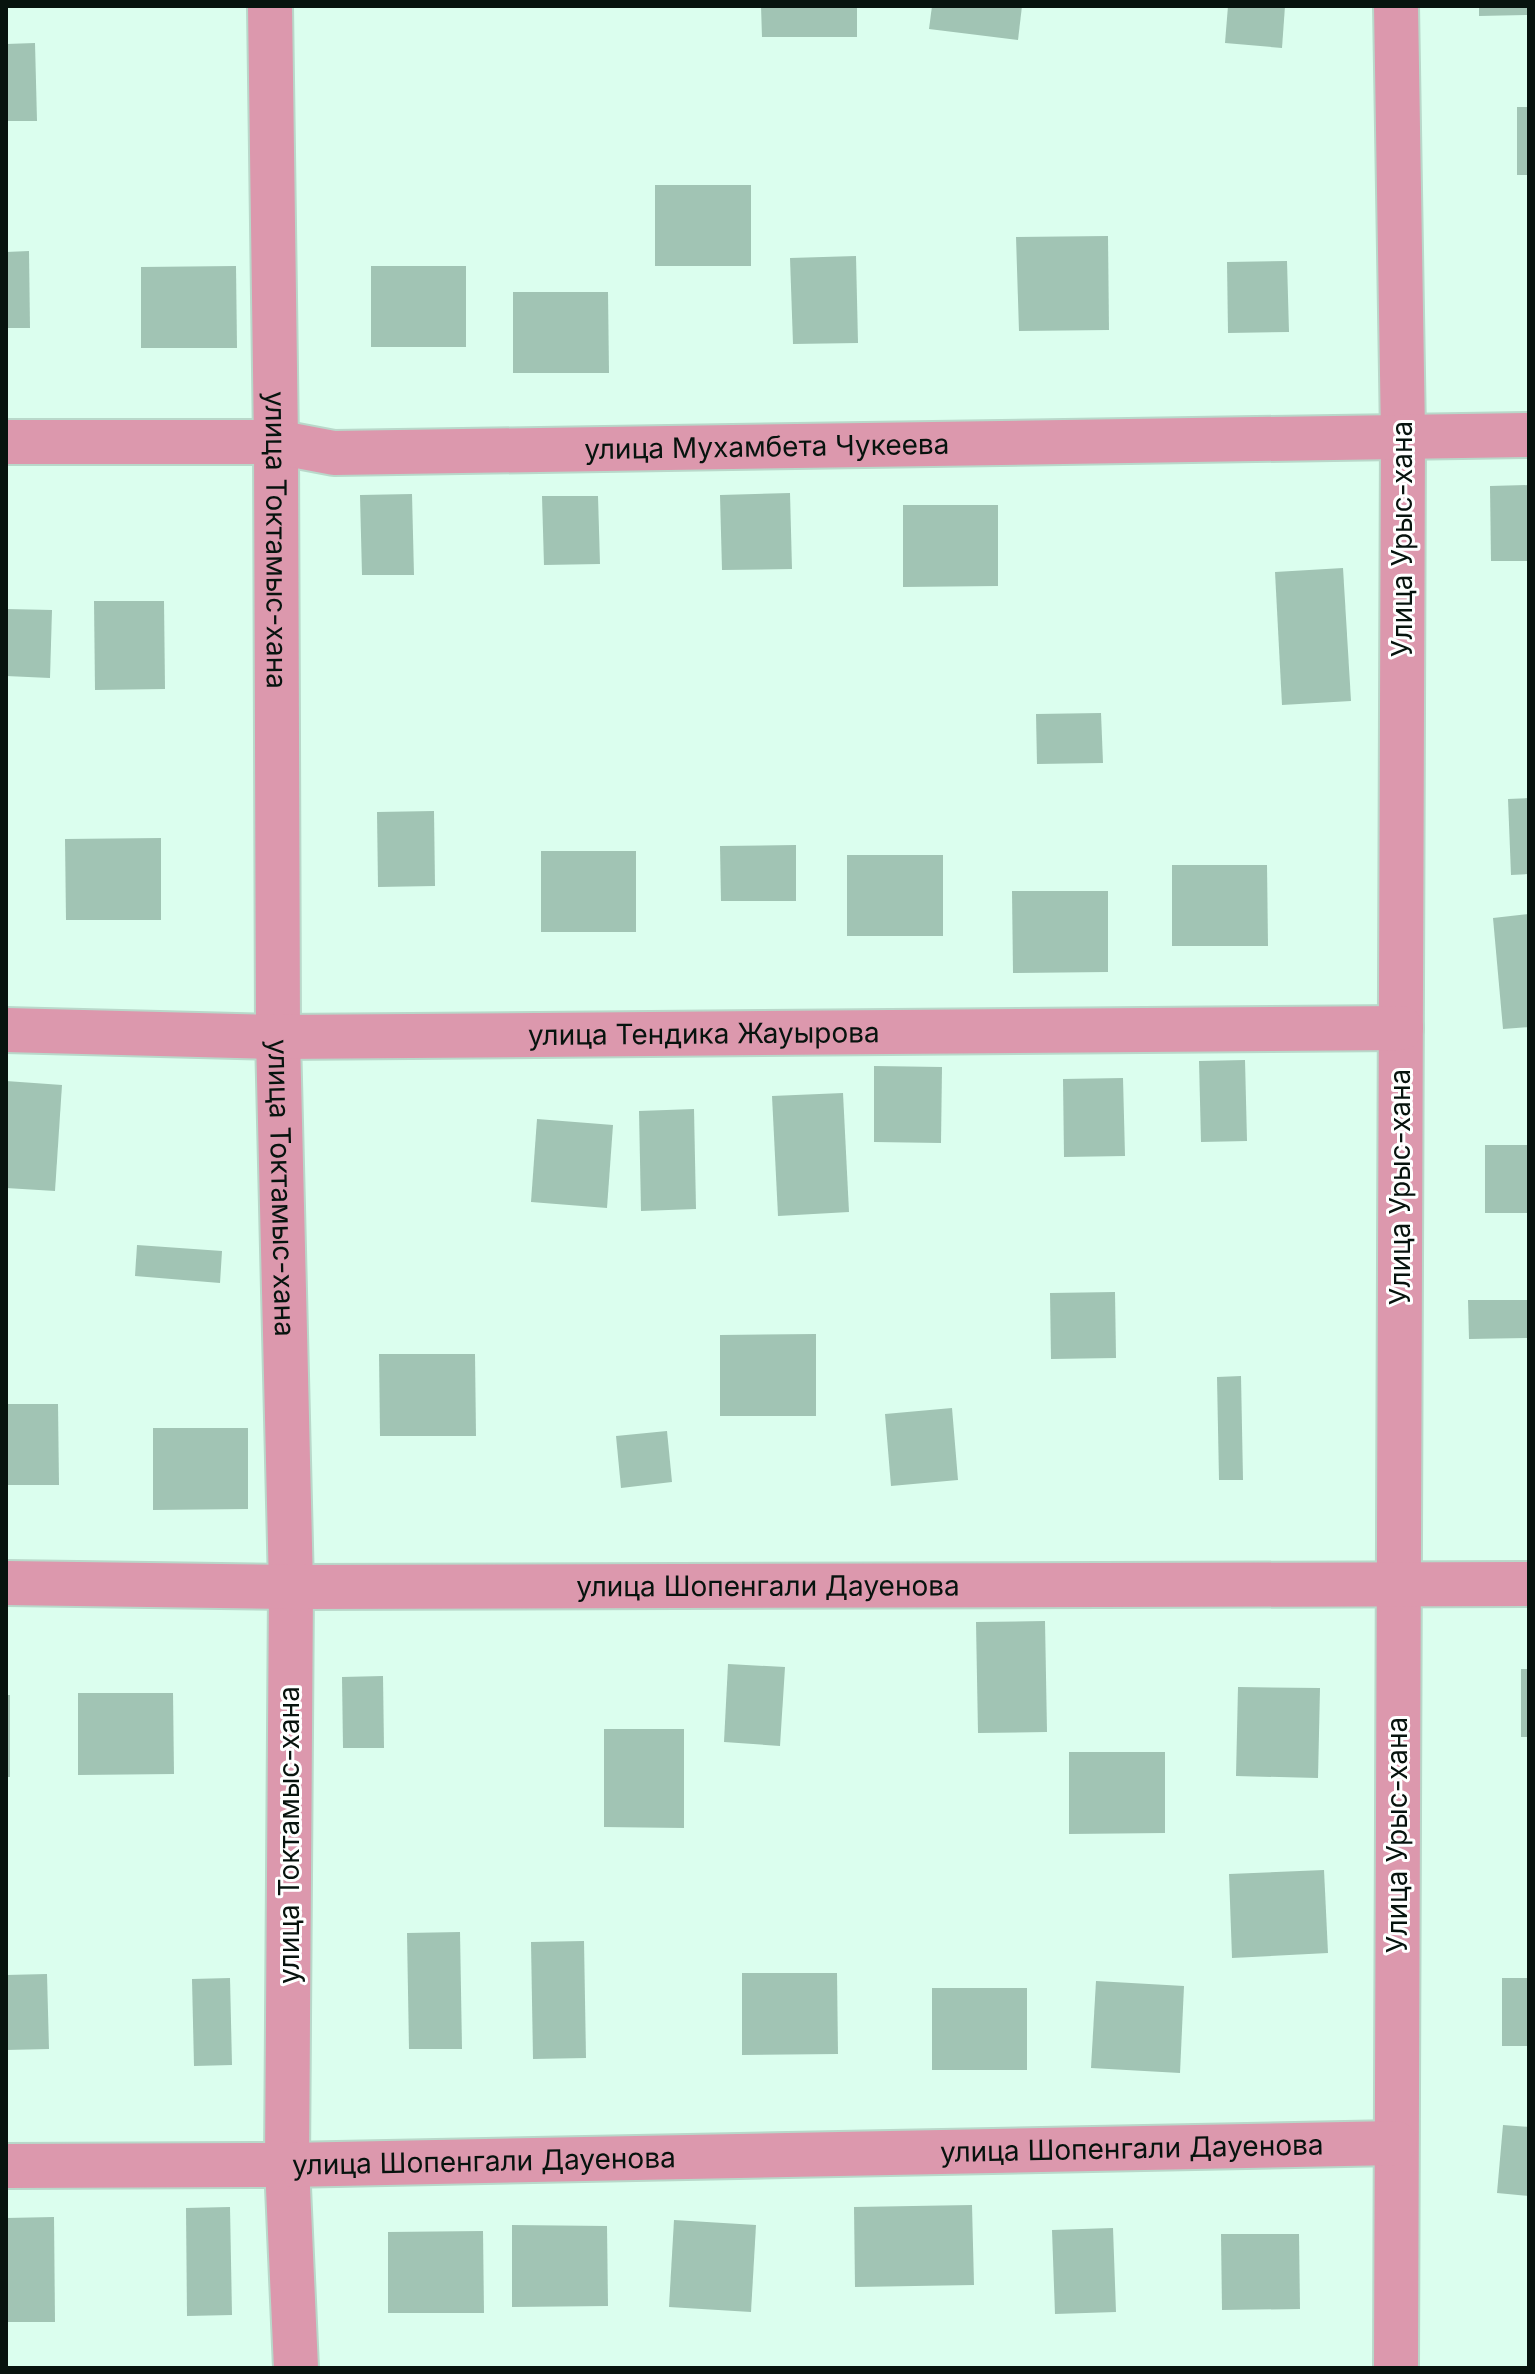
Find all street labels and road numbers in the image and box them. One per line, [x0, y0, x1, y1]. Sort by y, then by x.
street label: улица Токтамыс-хана [258, 391, 294, 689]
street label: Улица Урыс-хана [1385, 421, 1419, 657]
street label: улица Мухамбета Чукеева [584, 427, 950, 466]
street label: улица Тендика Жауырова [528, 1015, 880, 1052]
street label: улица Токтамыс-хана [261, 1039, 302, 1337]
street label: Улица Урыс-хана [1383, 1069, 1417, 1305]
street label: улица Шопенгали Дауенова [576, 1568, 960, 1603]
street label: улица Токтамыс-хана [272, 1686, 306, 1984]
street label: Улица Урыс-хана [1380, 1717, 1414, 1953]
street label: улица Шопенгали Дауенова [940, 2127, 1324, 2169]
street label: улица Шопенгали Дауенова [292, 2140, 676, 2182]

